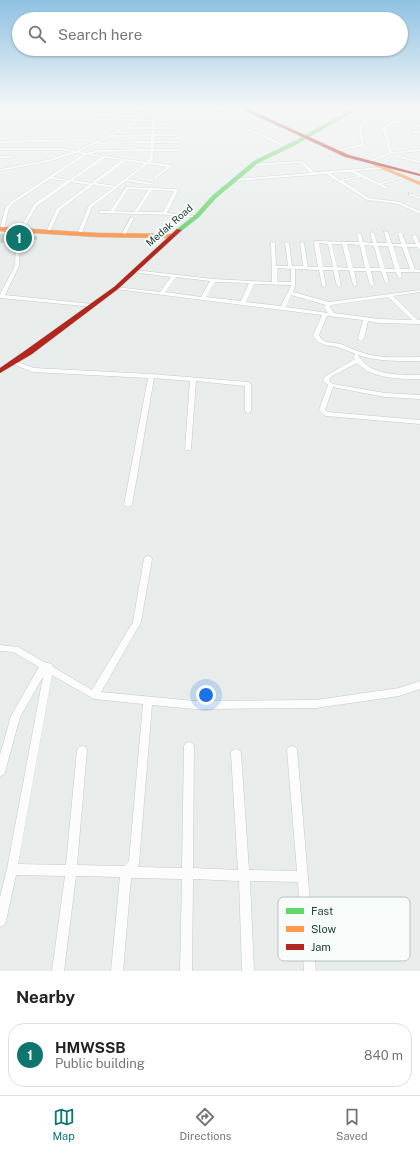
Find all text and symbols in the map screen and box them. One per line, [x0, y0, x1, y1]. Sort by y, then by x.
search box [12, 12, 408, 56]
icon: search [26, 23, 48, 45]
text: Search here [58, 26, 142, 43]
street label: Medak Road [143, 202, 195, 248]
pin: 1 [6, 223, 32, 253]
your location [196, 685, 216, 705]
legend [278, 897, 410, 961]
text: Fast [311, 905, 333, 917]
text: Slow [311, 923, 337, 935]
text: Jam [311, 941, 331, 953]
text: Nearby [16, 987, 75, 1007]
text: HMWSSB [55, 1039, 126, 1056]
text: 1 [27, 1048, 33, 1063]
text: 840 m [364, 1048, 403, 1063]
text: Public building [55, 1056, 145, 1071]
tab: Map [52, 1106, 75, 1142]
tab: Directions [180, 1106, 231, 1142]
tab: Saved [336, 1106, 368, 1142]

